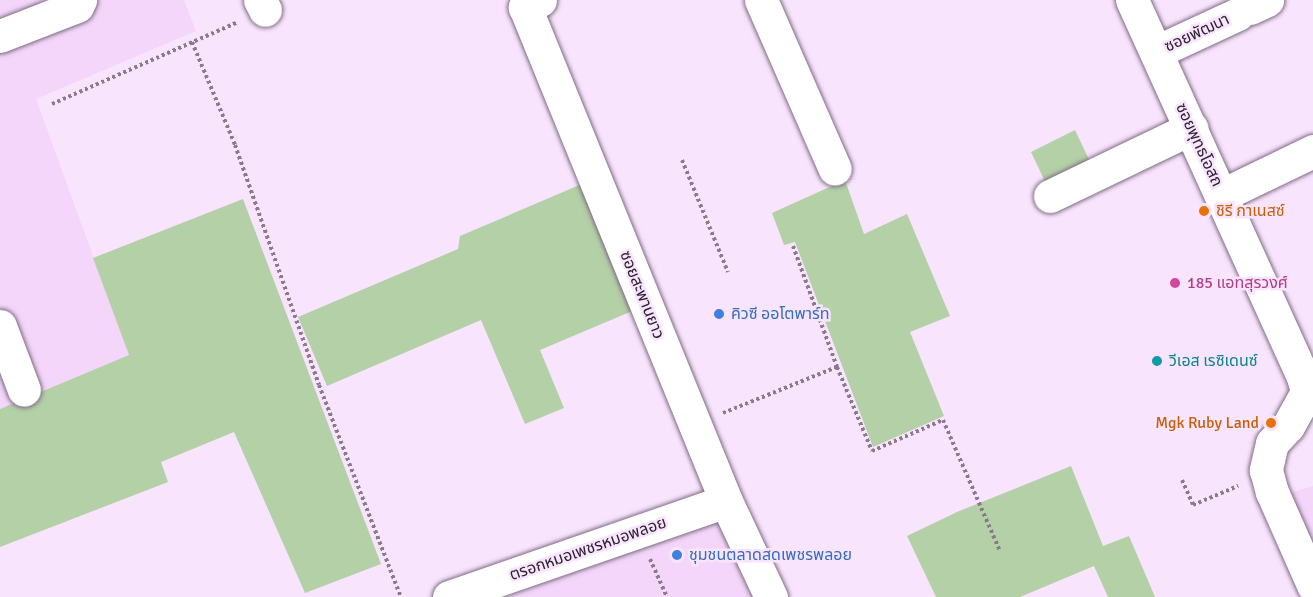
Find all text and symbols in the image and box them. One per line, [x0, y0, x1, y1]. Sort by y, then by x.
street label: ซอยพัฒนา [1161, 10, 1233, 56]
street label: ซอยพุทธโอสถ [1171, 100, 1227, 190]
place label: ชิรี กาเนสซ์ [1216, 201, 1285, 221]
marker: ชิรี กาเนสซ์ [1197, 204, 1211, 218]
street label: ซอยสะพานยาว [616, 248, 668, 342]
place label: 185 แอทสุรวงศ์ [1187, 273, 1288, 293]
marker: 185 แอทสุรวงศ์ [1168, 276, 1182, 290]
place label: คิวซี ออโตพาร์ท [731, 304, 830, 324]
marker: คิวซี ออโตพาร์ท [712, 307, 726, 321]
place label: วีเอส เรซิเดนซ์ [1169, 351, 1258, 371]
marker: วีเอส เรซิเดนซ์ [1150, 354, 1164, 368]
place label: Mgk Ruby Land [1155, 413, 1259, 433]
marker: Mgk Ruby Land [1264, 416, 1278, 430]
street label: ตรอกหมอเพชรหมอพลอย [507, 513, 669, 585]
place label: ชุมชนตลาดสดเพชรพลอย [689, 545, 852, 565]
marker: ชุมชนตลาดสดเพชรพลอย [670, 548, 684, 562]

